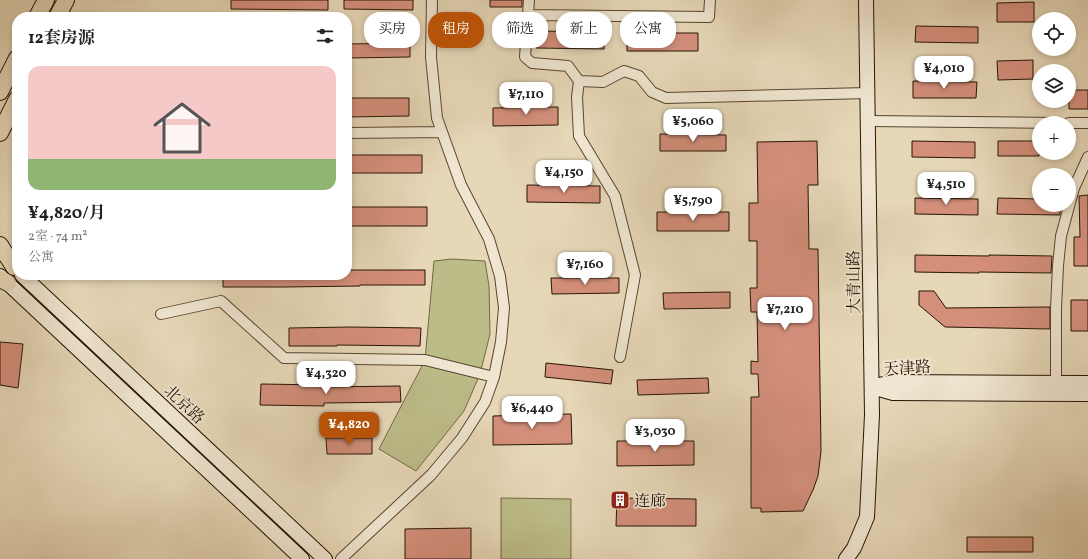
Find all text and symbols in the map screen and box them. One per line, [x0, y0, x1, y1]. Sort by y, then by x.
chip: 买房 [364, 12, 420, 48]
chip: 租房 [428, 12, 484, 48]
chip: 筛选 [492, 12, 548, 48]
chip: 新上 [556, 12, 612, 48]
chip: 公寓 [620, 12, 676, 48]
map controls [1032, 12, 1076, 212]
button: locate [1032, 12, 1076, 56]
icon: filters [314, 25, 336, 47]
text: 12套房源 [28, 27, 95, 50]
pin: ¥4,010 [911, 56, 977, 90]
text: ¥4,010 [923, 60, 965, 78]
button: layers [1032, 64, 1076, 108]
pin: ¥7,110 [493, 82, 559, 116]
text: ¥7,110 [508, 86, 544, 104]
icon: home [146, 92, 218, 164]
pin: ¥5,060 [660, 109, 726, 143]
text: ¥5,060 [672, 113, 714, 131]
button: + [1032, 116, 1076, 160]
pin: ¥4,150 [531, 160, 597, 194]
text: ¥4,150 [544, 164, 584, 182]
button: − [1032, 168, 1076, 212]
pin: ¥4,510 [913, 172, 979, 206]
text: ¥4,510 [926, 176, 966, 194]
pin: ¥5,790 [660, 188, 726, 222]
text: ¥5,790 [673, 192, 713, 210]
text: ¥4,820/月 [28, 202, 106, 225]
text: 2室 · 74 m² [28, 228, 87, 246]
text: 公寓 [28, 249, 54, 267]
street label: 大青山路 [843, 250, 867, 314]
pin: ¥7,160 [552, 252, 618, 286]
text: ¥7,160 [566, 256, 604, 274]
pin: ¥7,210 [752, 297, 818, 331]
text: ¥7,210 [767, 301, 803, 319]
street label: 天津路 [883, 357, 932, 381]
pin: ¥4,320 [293, 361, 359, 395]
text: ¥4,320 [306, 365, 346, 383]
street label: 北京路 [159, 381, 209, 430]
pin: ¥6,440 [499, 396, 565, 430]
text: ¥6,440 [511, 400, 553, 418]
pin: ¥4,820 [316, 412, 382, 446]
text: ¥4,820 [328, 416, 370, 434]
pin: ¥3,030 [622, 419, 688, 453]
text: ¥3,030 [635, 423, 675, 441]
building icon: 连廊 [609, 489, 631, 511]
place label: 连廊 [634, 491, 666, 513]

